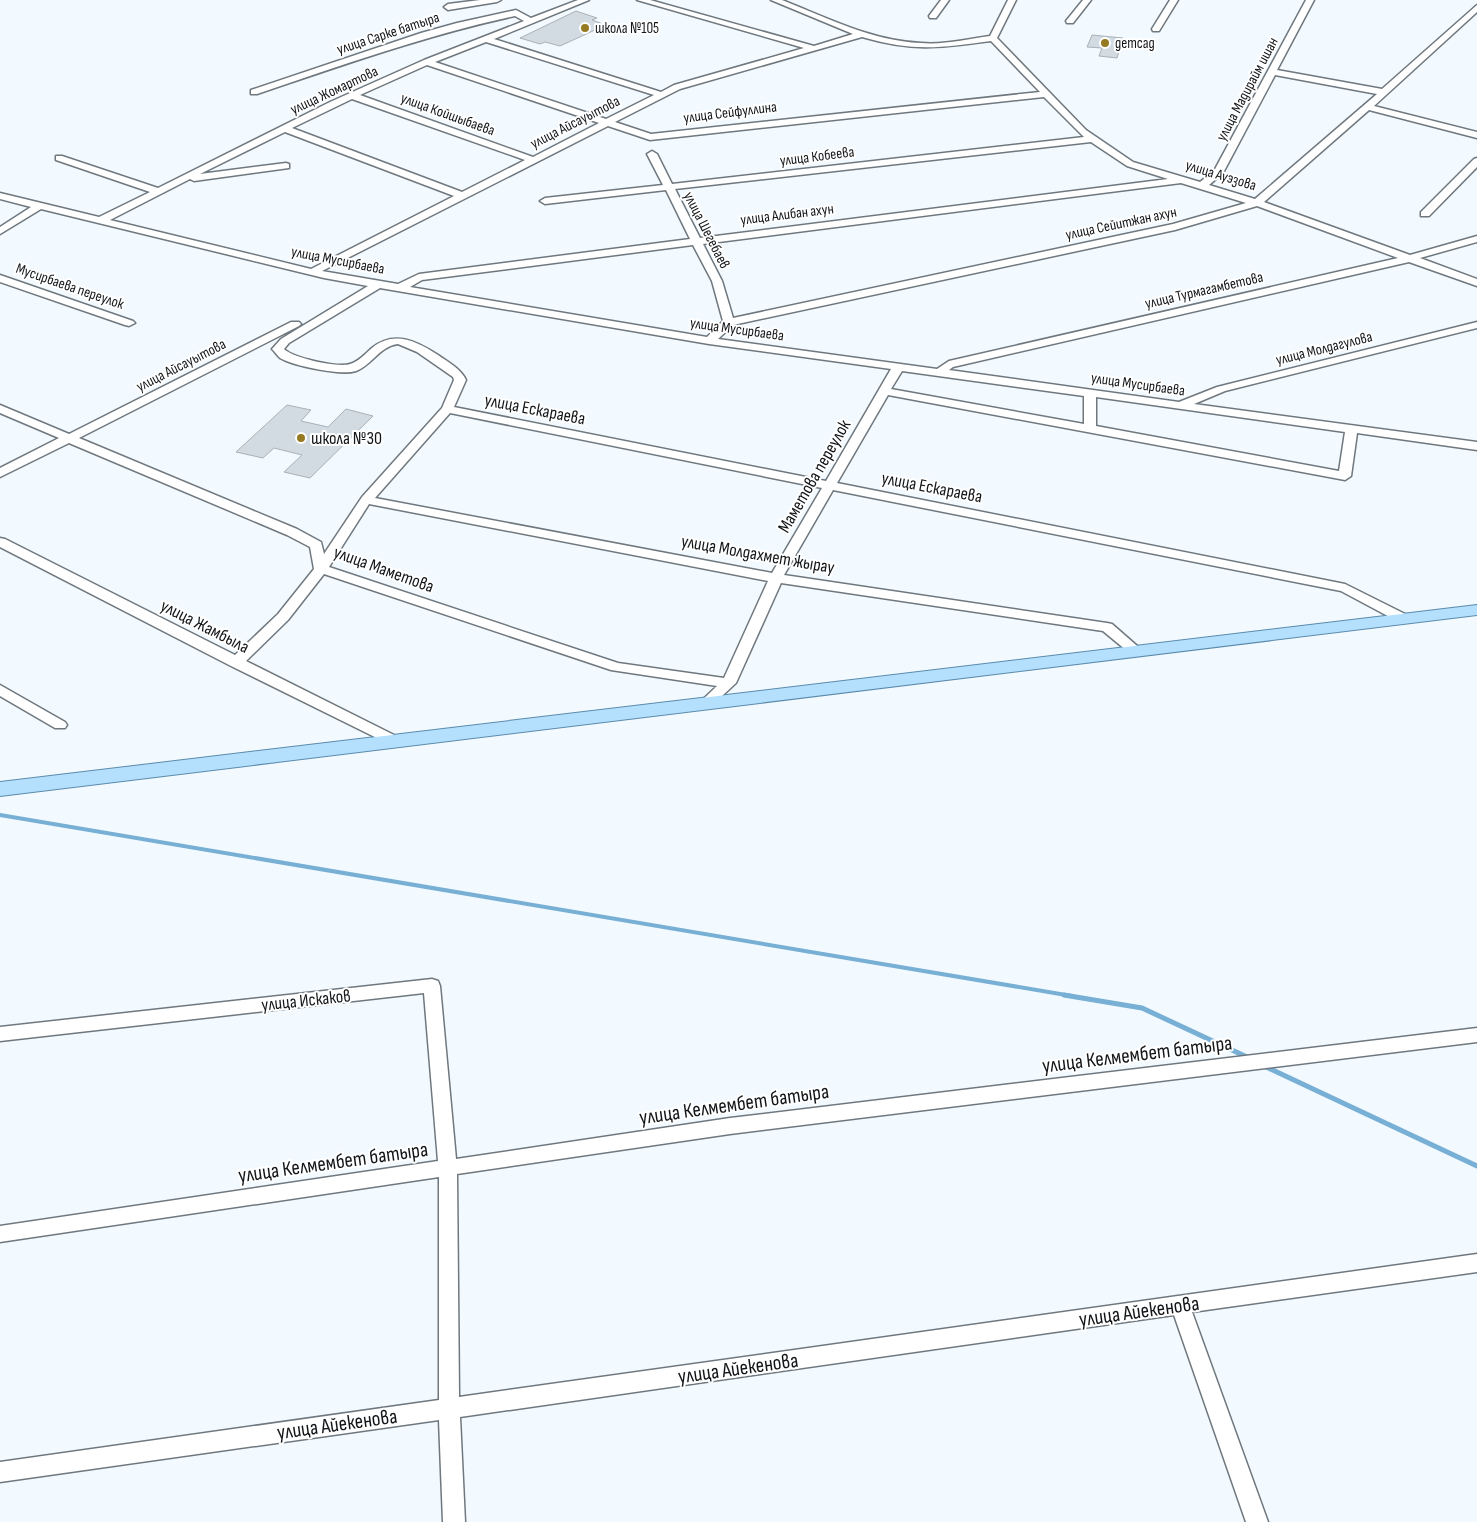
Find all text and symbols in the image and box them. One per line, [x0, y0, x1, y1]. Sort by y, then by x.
street label: улица Сарке батыра [334, 8, 442, 59]
place label: школа №105 [595, 19, 659, 38]
marker: школа №105 [579, 22, 591, 34]
place label: детсад [1115, 34, 1155, 53]
street label: улица Мадирайм ишан [1212, 34, 1283, 144]
marker: детсад [1099, 37, 1111, 49]
street label: улица Жомартова [287, 62, 381, 119]
street label: улица Койшыбаева [398, 89, 498, 140]
street label: улица Айсауытова [527, 92, 623, 153]
street label: улица Сейфуллина [682, 97, 778, 128]
street label: улица Кобеева [779, 142, 856, 170]
street label: улица Ауэзова [1183, 156, 1259, 195]
street label: улица Шегебаев [679, 189, 734, 272]
street label: улица Алибан ахун [739, 199, 835, 230]
street label: улица Сейитжан ахун [1064, 202, 1178, 245]
street label: улица Мусирбаева [290, 242, 386, 279]
street label: Мусирбаева переулок [13, 259, 127, 314]
street label: улица Турмагамбетова [1143, 268, 1265, 313]
street label: улица Мусирбаева [689, 313, 785, 346]
street label: улица Молдагулова [1274, 327, 1375, 370]
street label: улица Айсауытова [133, 335, 229, 396]
street label: улица Мусирбаева [1090, 368, 1186, 401]
street label: улица Ескараева [483, 389, 587, 430]
street label: Маметова переулок [774, 416, 855, 537]
place label: школа №30 [311, 428, 382, 449]
marker: школа №30 [295, 432, 307, 444]
street label: улица Ескараева [880, 467, 984, 508]
street label: улица Молдахмет жырау [680, 531, 836, 578]
street label: улица Маметова [331, 542, 437, 597]
street label: улица Жамбыла [157, 595, 253, 658]
street label: улица Искаков [260, 985, 352, 1016]
street label: улица Келмембет батыра [1041, 1030, 1234, 1079]
street label: улица Келмембет батыра [638, 1079, 831, 1130]
street label: улица Келмембет батыра [237, 1137, 430, 1188]
street label: улица Айекенова [1077, 1291, 1201, 1332]
street label: улица Айекенова [676, 1348, 800, 1389]
street label: улица Айекенова [275, 1404, 399, 1445]

